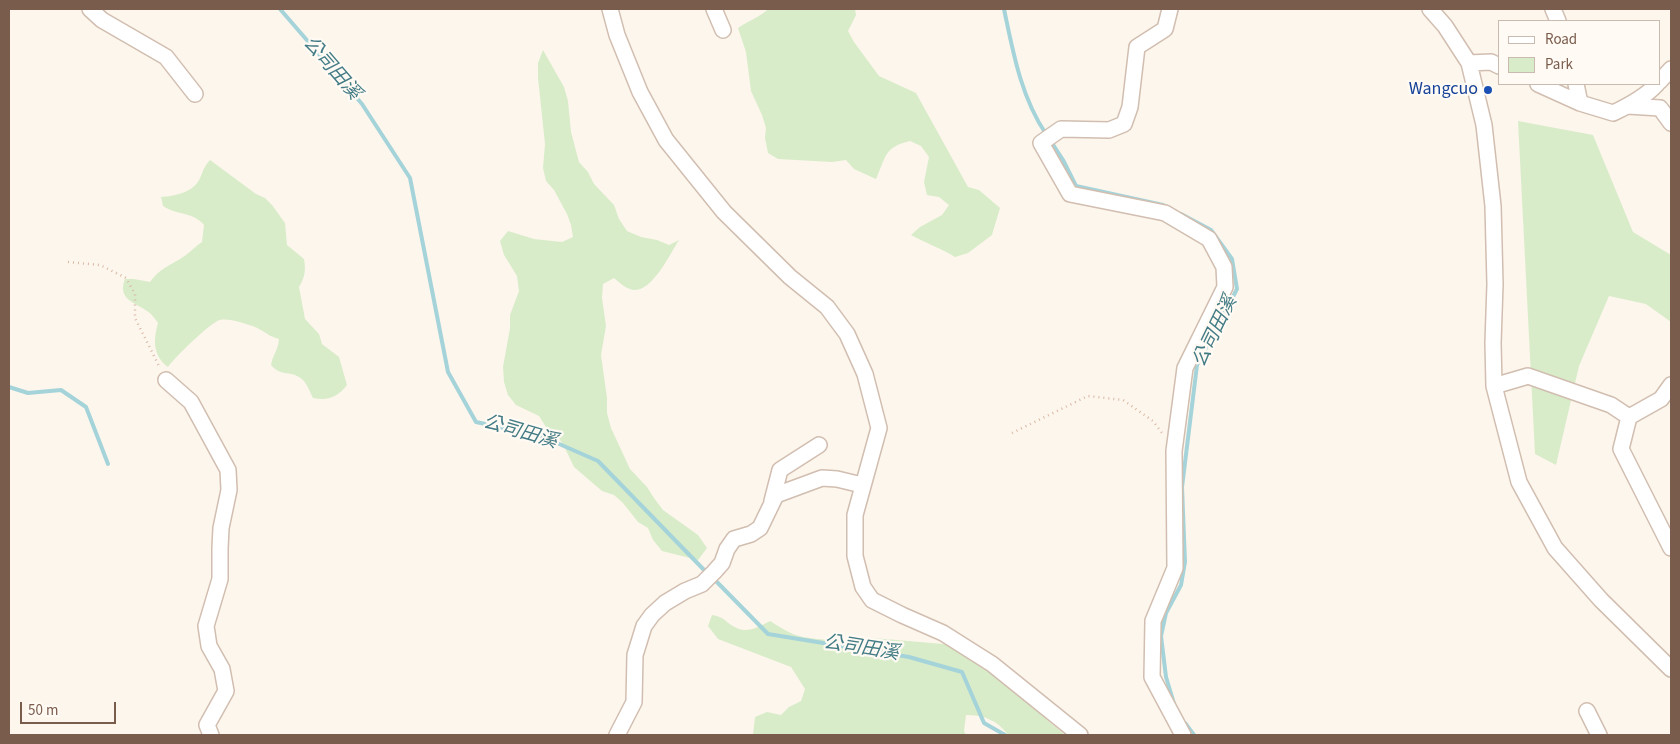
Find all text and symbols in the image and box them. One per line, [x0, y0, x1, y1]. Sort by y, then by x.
legend [1498, 20, 1660, 85]
text: Road [1545, 29, 1577, 50]
water label: 公司田溪 [297, 33, 365, 105]
text: Park [1545, 54, 1573, 75]
place label: Wangcuo [1409, 79, 1478, 101]
marker: Wangcuo [1482, 84, 1494, 96]
water label: 公司田溪 [1189, 293, 1243, 371]
water label: 公司田溪 [480, 412, 560, 454]
water label: 公司田溪 [822, 632, 900, 666]
scale bar [22, 692, 119, 724]
text: 50 m [28, 700, 58, 721]

